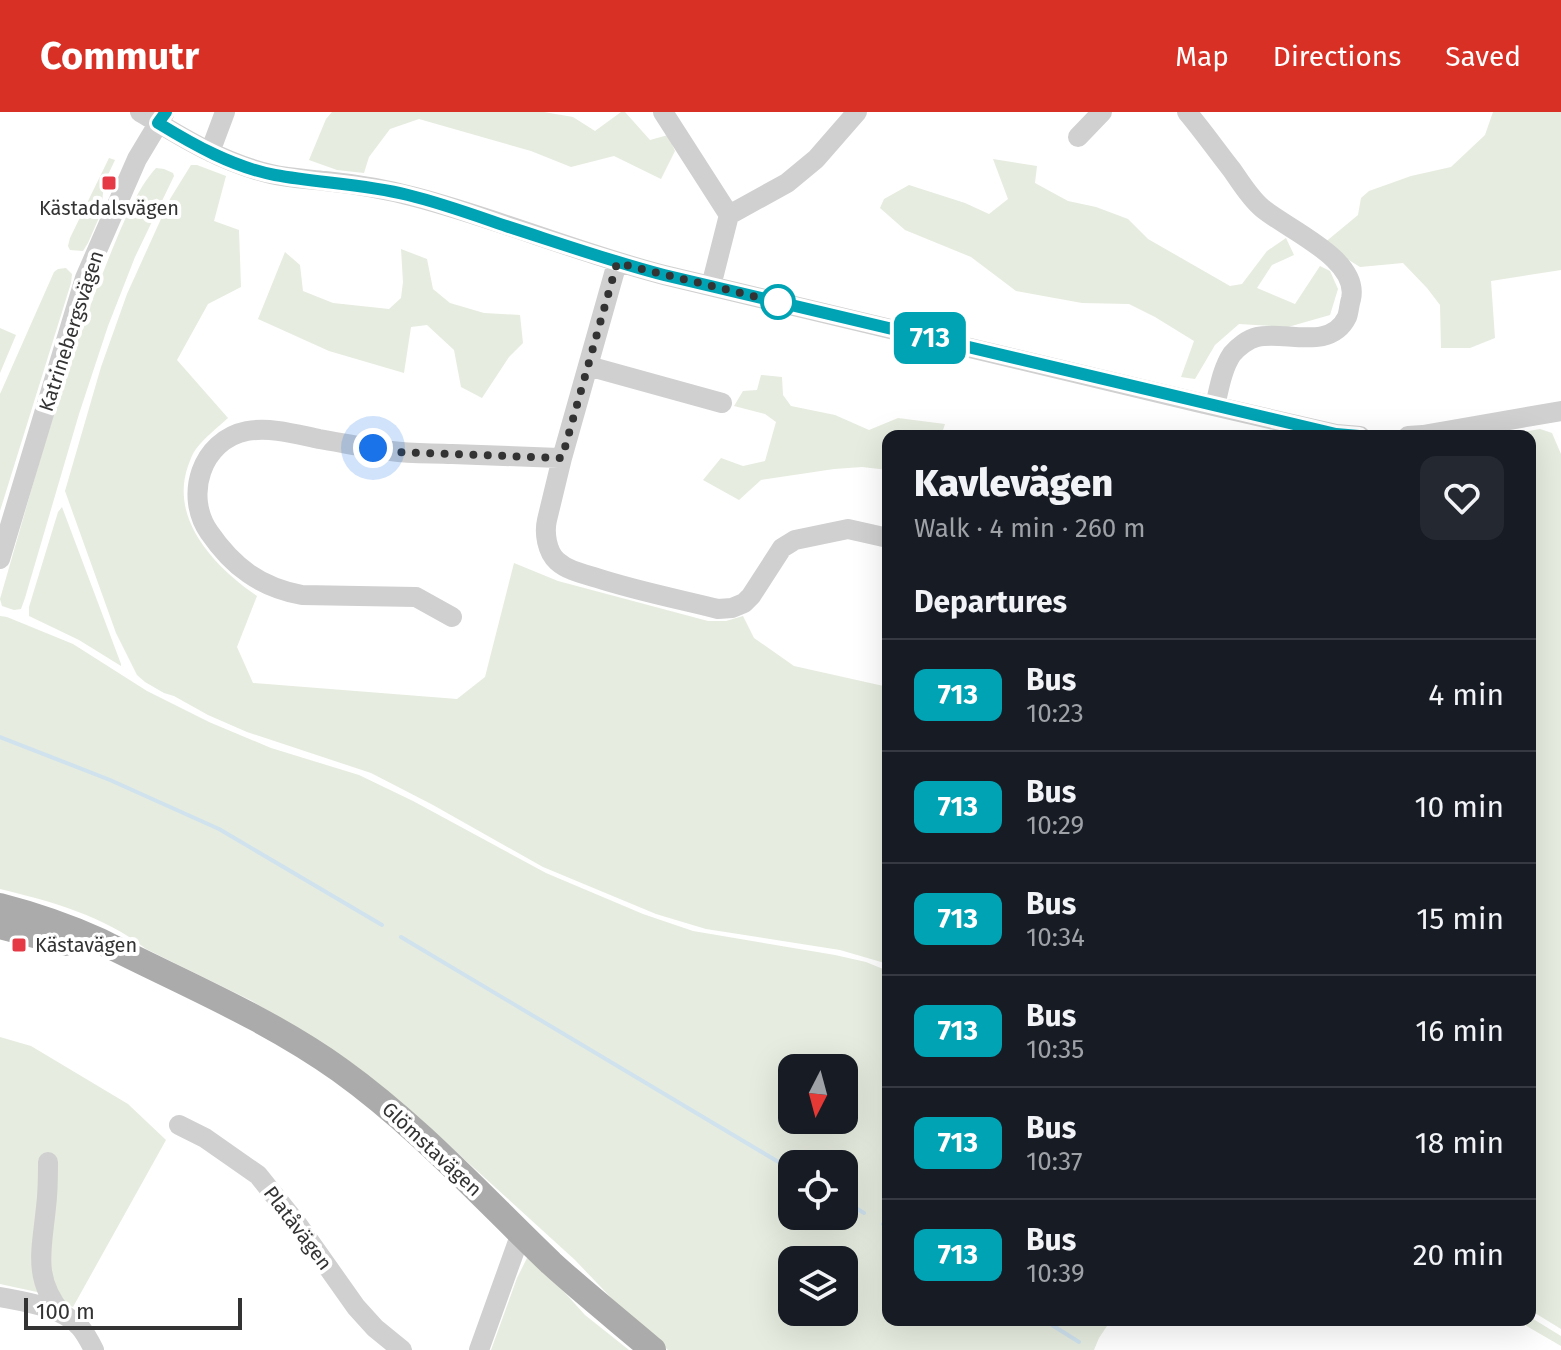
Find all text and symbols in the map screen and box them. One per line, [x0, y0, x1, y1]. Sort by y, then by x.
text: Commutr [40, 33, 199, 79]
text: Map [1175, 40, 1229, 73]
text: Directions [1273, 40, 1401, 73]
text: Saved [1445, 40, 1521, 73]
marker: Kästadalsvägen [100, 174, 118, 192]
place label: Kästadalsvägen [39, 196, 179, 220]
street label: Katrinebergsvägen [34, 247, 108, 415]
unlabelled marker [761, 285, 795, 319]
line badge: 713 [884, 312, 976, 364]
text: 713 [910, 321, 950, 354]
your location [353, 428, 393, 468]
button: heart [1420, 456, 1504, 540]
text: Kavlevägen [914, 460, 1113, 506]
text: Walk · 4 min · 260 m [914, 513, 1146, 544]
text: Departures [914, 584, 1067, 620]
text: Bus [1026, 662, 1076, 698]
text: 4 min [1428, 677, 1504, 713]
text: 713 [938, 678, 978, 711]
text: 10:23 [1026, 698, 1084, 729]
text: Bus [1026, 774, 1076, 810]
text: 10 min [1415, 789, 1504, 825]
text: 713 [938, 790, 978, 823]
text: 10:29 [1026, 810, 1084, 841]
text: Bus [1026, 886, 1076, 922]
text: 15 min [1416, 901, 1504, 937]
text: 713 [938, 902, 978, 935]
text: 10:34 [1026, 922, 1085, 953]
place label: Kästavägen [35, 933, 137, 957]
marker: Kästavägen [10, 936, 28, 954]
text: Bus [1026, 998, 1076, 1034]
text: 16 min [1415, 1013, 1504, 1049]
text: 713 [938, 1014, 978, 1047]
text: 10:35 [1026, 1034, 1084, 1065]
north arrow [778, 1054, 858, 1134]
map controls [778, 1054, 858, 1326]
street label: Glömstavägen [377, 1097, 487, 1201]
text: Bus [1026, 1110, 1076, 1146]
text: 18 min [1415, 1125, 1504, 1161]
text: 713 [938, 1126, 978, 1159]
text: 10:37 [1026, 1146, 1083, 1177]
button: locate [778, 1150, 858, 1230]
street label: Platåvägen [259, 1181, 337, 1275]
text: Bus [1026, 1222, 1076, 1258]
text: 20 min [1413, 1237, 1504, 1273]
text: 713 [938, 1238, 978, 1271]
button: layers [778, 1246, 858, 1326]
text: 10:39 [1026, 1258, 1085, 1289]
scale bar [24, 1294, 242, 1330]
text: 100 m [36, 1298, 95, 1325]

